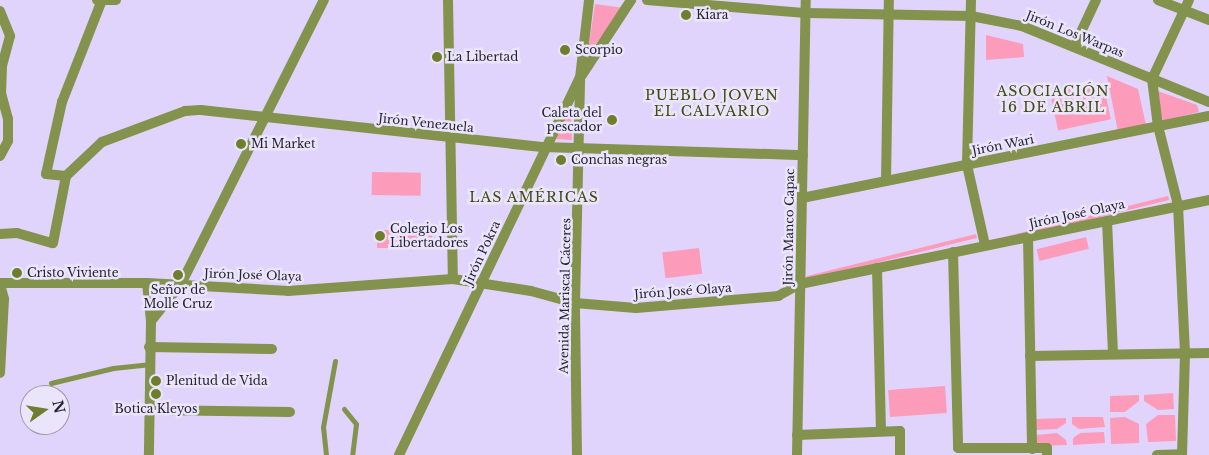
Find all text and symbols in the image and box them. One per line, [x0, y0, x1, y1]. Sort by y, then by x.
place label: Kiara [696, 8, 728, 22]
street label: Jirón Los Warpas [1024, 8, 1126, 60]
marker: Kiara [680, 9, 692, 21]
place label: Scorpio [575, 43, 623, 57]
marker: Scorpio [559, 44, 571, 56]
place label: La Libertad [447, 50, 518, 64]
marker: La Libertad [431, 51, 443, 63]
district label: ASOCIACIÓN 16 DE ABRIL [995, 83, 1111, 115]
district label: PUEBLO JOVEN EL CALVARIO [644, 87, 780, 120]
place label: Caleta del pescador [541, 106, 602, 134]
street label: Jirón Venezuela [377, 111, 475, 135]
marker: Caleta del pescador [606, 114, 618, 126]
street label: Jirón Wari [971, 132, 1035, 158]
place label: Mi Market [251, 137, 315, 151]
marker: Mi Market [235, 138, 247, 150]
place label: Conchas negras [571, 153, 667, 167]
marker: Conchas negras [555, 154, 567, 166]
street label: Jirón Manco Capac [781, 168, 797, 286]
district label: LAS AMÉRICAS [467, 189, 601, 205]
street label: Jirón José Olaya [1028, 197, 1126, 231]
street label: Avenida Mariscal Cáceres [556, 218, 574, 374]
street label: Jirón Pokra [461, 219, 503, 287]
place label: Colegio Los Libertadores [390, 222, 468, 250]
marker: Colegio Los Libertadores [374, 230, 386, 242]
place label: Cristo Viviente [27, 266, 119, 280]
street label: Jirón José Olaya [204, 266, 302, 284]
marker: Cristo Viviente [11, 267, 23, 279]
marker: Señor de Molle Cruz [172, 269, 184, 281]
street label: Jirón José Olaya [634, 280, 732, 302]
place label: Señor de Molle Cruz [144, 283, 212, 311]
place label: Plenitud de Vida [166, 374, 268, 388]
marker: Plenitud de Vida [150, 375, 162, 387]
north arrow [20, 385, 70, 435]
marker: Botica Kleyos [150, 388, 162, 400]
text: N [48, 398, 69, 415]
place label: Botica Kleyos [115, 402, 197, 416]

